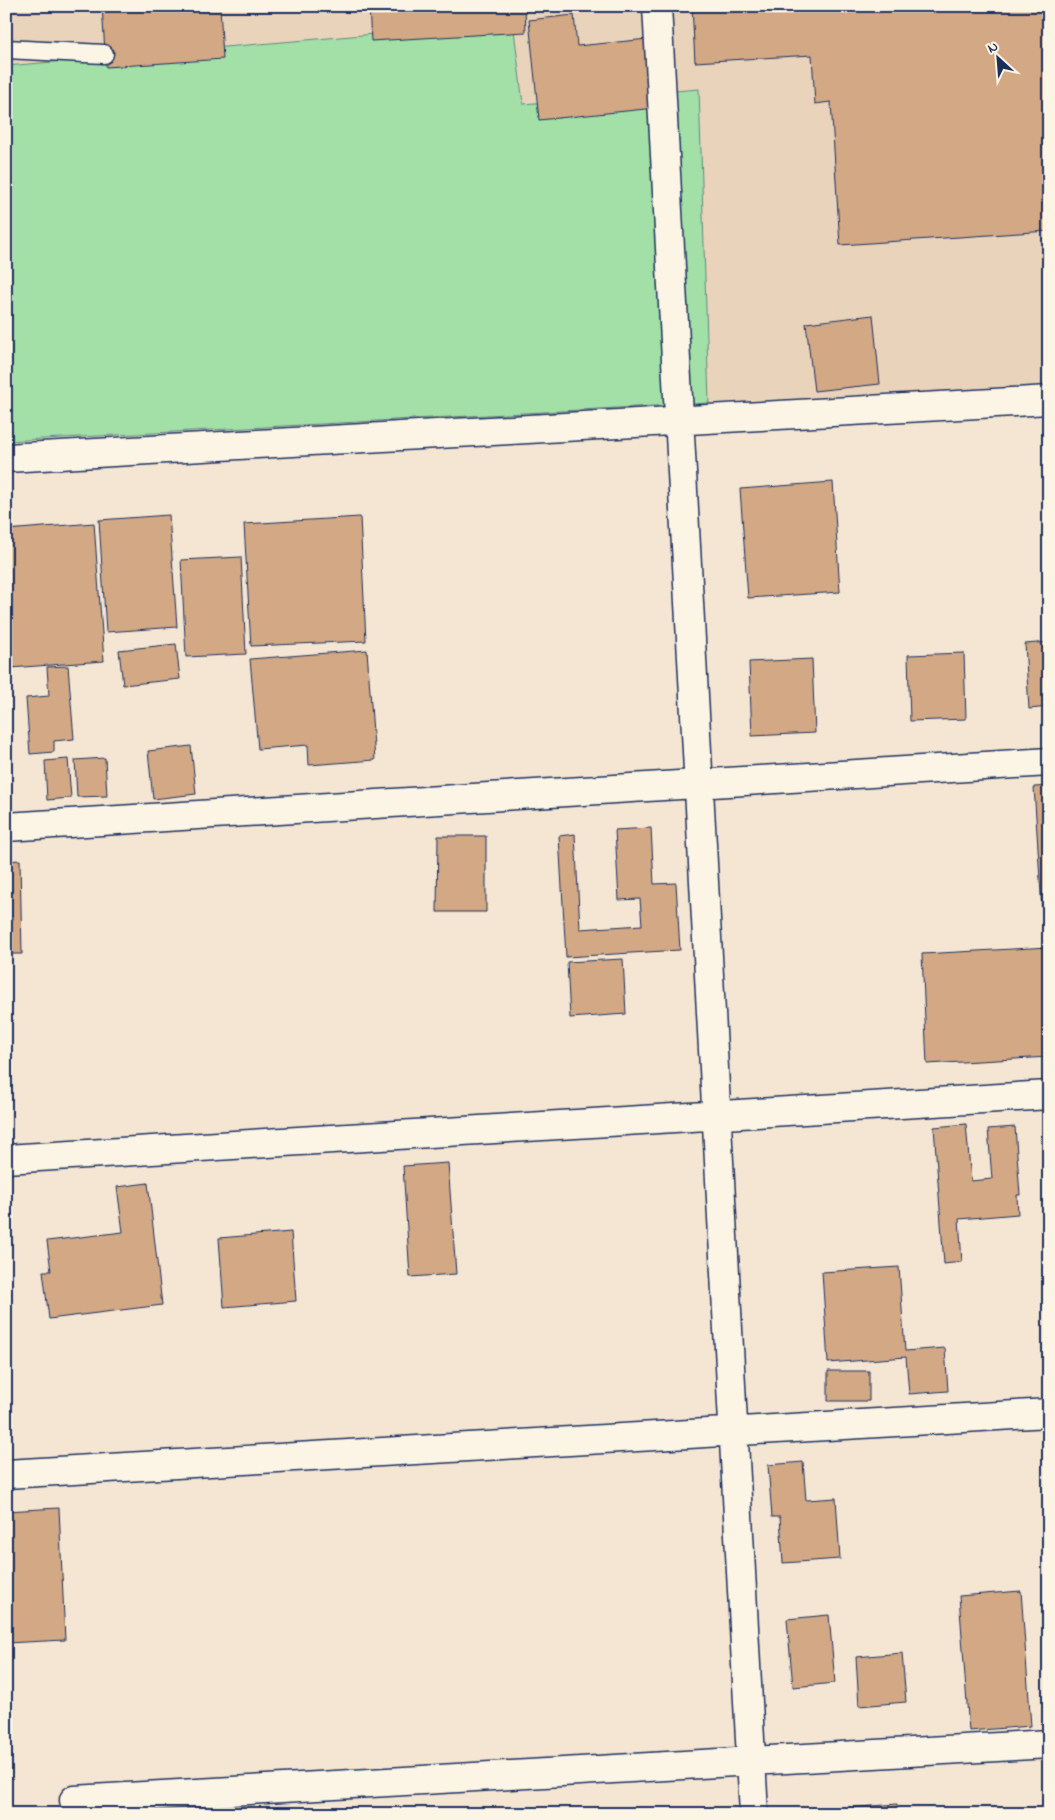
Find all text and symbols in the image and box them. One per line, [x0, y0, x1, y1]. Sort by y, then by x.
north arrow [972, 32, 1022, 82]
text: N [984, 36, 1002, 59]

